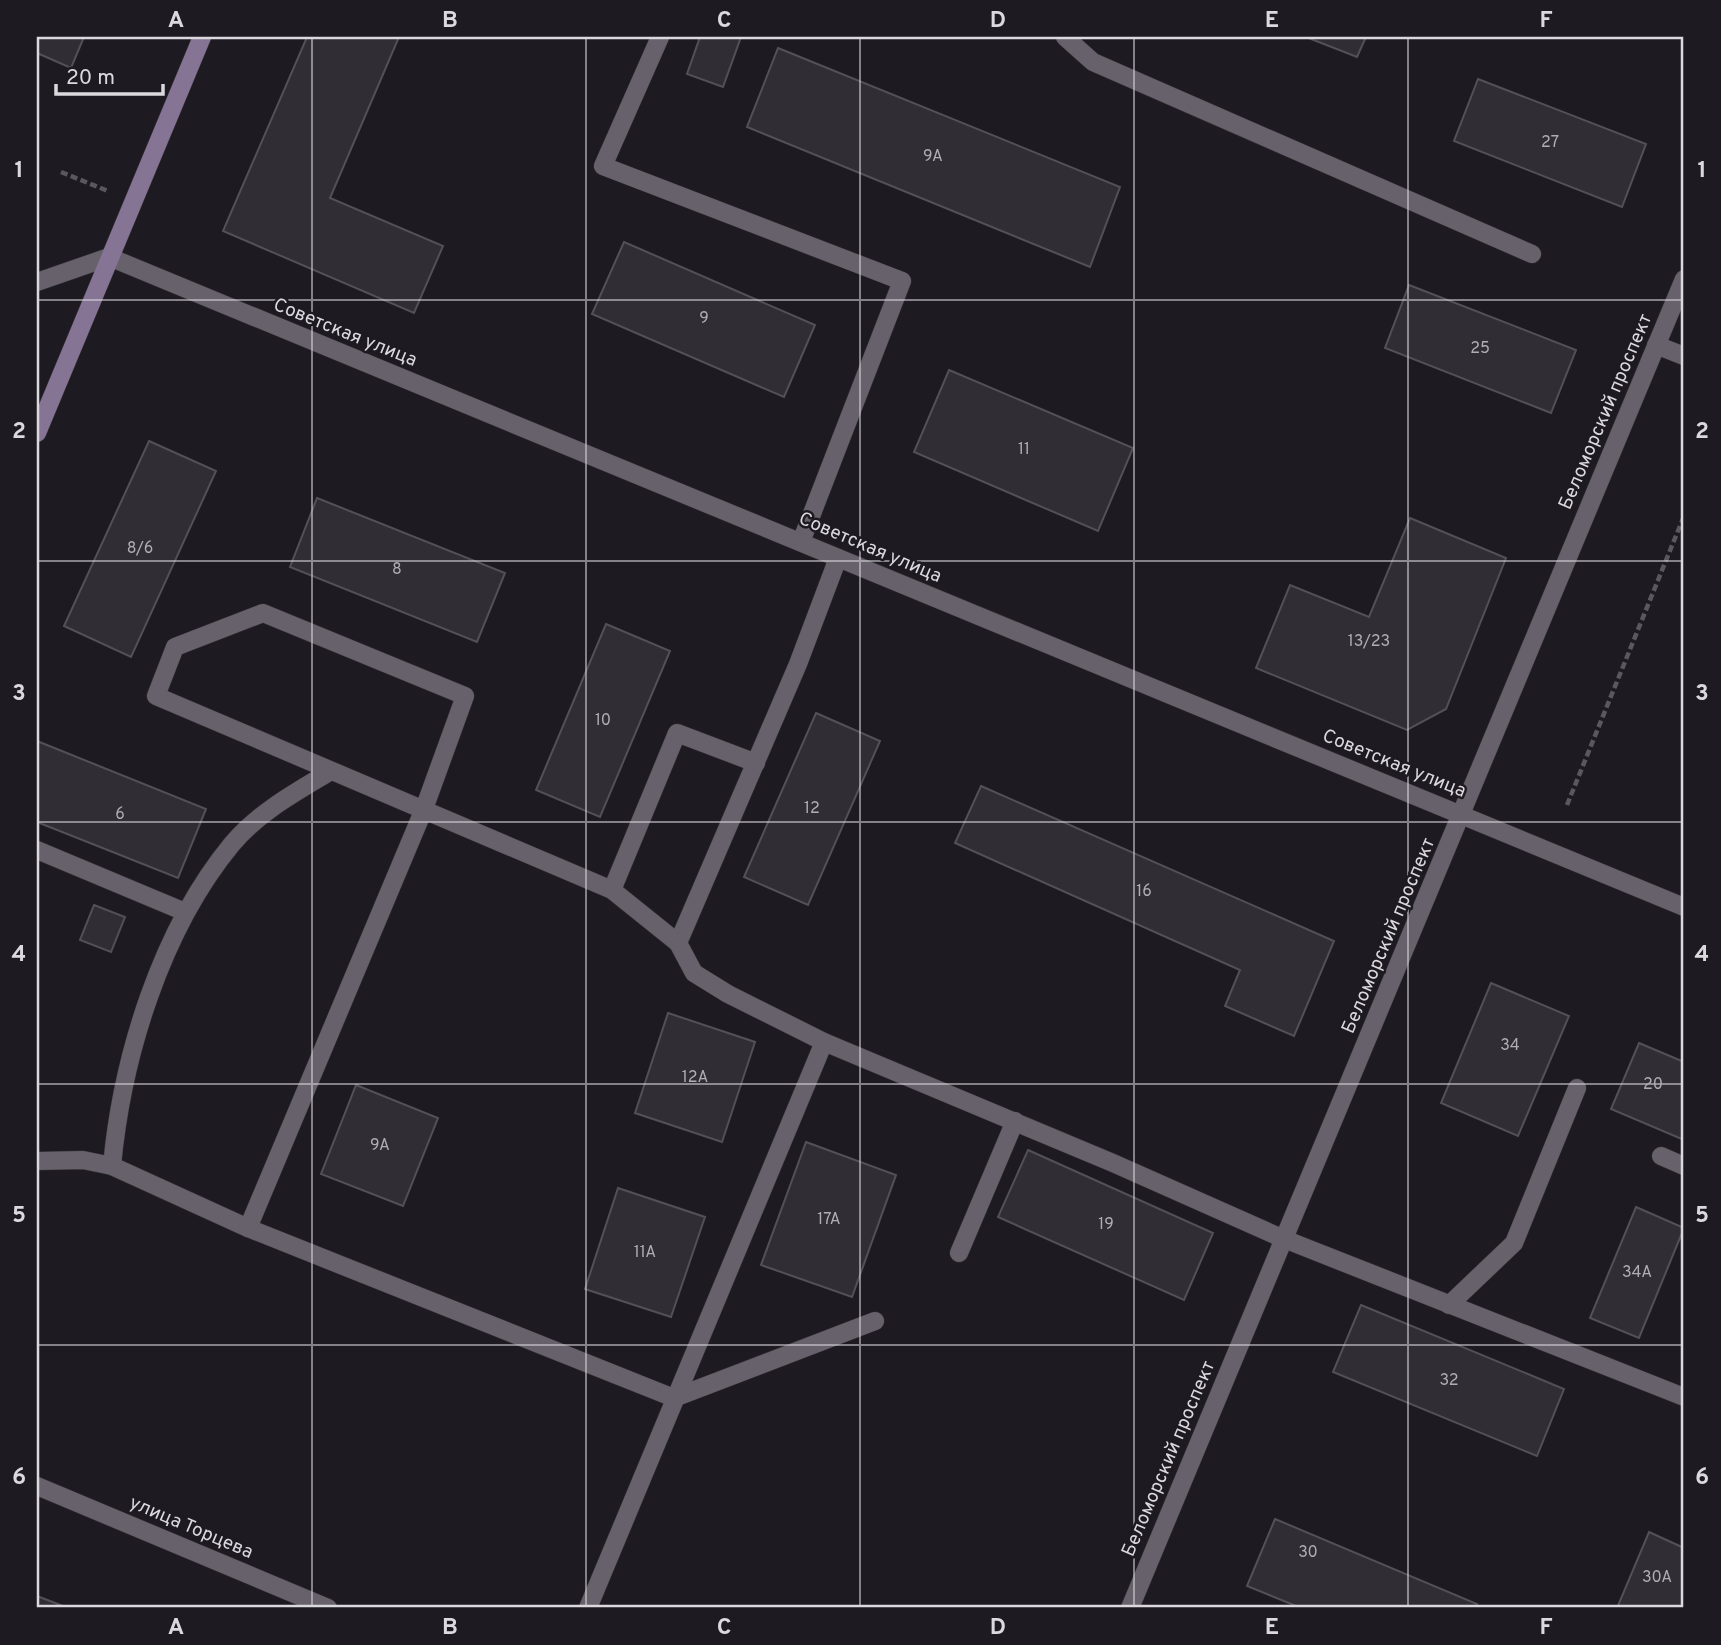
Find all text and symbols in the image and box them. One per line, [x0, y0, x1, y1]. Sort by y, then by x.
text: A [168, 7, 184, 36]
text: B [442, 7, 458, 36]
text: C [717, 7, 731, 36]
text: D [990, 7, 1006, 36]
text: E [1265, 7, 1279, 36]
text: F [1539, 7, 1553, 36]
scale bar [56, 52, 163, 96]
text: 20 m [66, 65, 115, 92]
house number: 27 [1541, 133, 1559, 153]
house number: 9А [923, 147, 943, 167]
text: 1 [14, 157, 24, 186]
text: 1 [1697, 157, 1707, 186]
street label: Советская улица [270, 293, 420, 373]
house number: 9 [699, 309, 709, 329]
street label: Беломорский проспект [1554, 310, 1658, 514]
house number: 25 [1470, 339, 1490, 359]
text: 2 [12, 418, 26, 447]
text: 2 [1695, 418, 1709, 447]
house number: 11 [1018, 440, 1030, 460]
street label: Советская улица [795, 507, 945, 589]
house number: 8/6 [127, 539, 153, 559]
house number: 8 [392, 560, 402, 580]
house number: 13/23 [1348, 632, 1390, 652]
text: 3 [12, 680, 26, 709]
text: 3 [1695, 680, 1709, 709]
house number: 10 [595, 711, 611, 731]
street label: Советская улица [1319, 724, 1469, 804]
house number: 12 [804, 799, 820, 819]
house number: 6 [115, 805, 125, 825]
street label: Беломорский проспект [1337, 834, 1441, 1038]
house number: 16 [1136, 882, 1152, 902]
text: 4 [12, 941, 26, 970]
text: 4 [1695, 941, 1709, 970]
house number: 34 [1500, 1036, 1520, 1056]
house number: 12А [682, 1068, 708, 1088]
house number: 20 [1643, 1075, 1663, 1095]
house number: 9А [370, 1136, 390, 1156]
text: 5 [12, 1202, 26, 1231]
text: 5 [1695, 1202, 1709, 1231]
house number: 17А [817, 1210, 841, 1230]
house number: 19 [1098, 1215, 1114, 1235]
house number: 11А [634, 1243, 656, 1263]
house number: 34А [1622, 1263, 1652, 1283]
street label: Беломорский проспект [1117, 1357, 1221, 1561]
house number: 32 [1439, 1371, 1459, 1391]
text: 6 [12, 1464, 26, 1493]
text: 6 [1695, 1464, 1709, 1493]
street label: улица Торцева [125, 1491, 257, 1565]
house number: 30 [1298, 1543, 1318, 1563]
house number: 30А [1642, 1568, 1672, 1588]
text: A [168, 1614, 184, 1643]
text: B [442, 1614, 458, 1643]
text: C [717, 1614, 731, 1643]
text: D [990, 1614, 1006, 1643]
text: E [1265, 1614, 1279, 1643]
text: F [1539, 1614, 1553, 1643]

